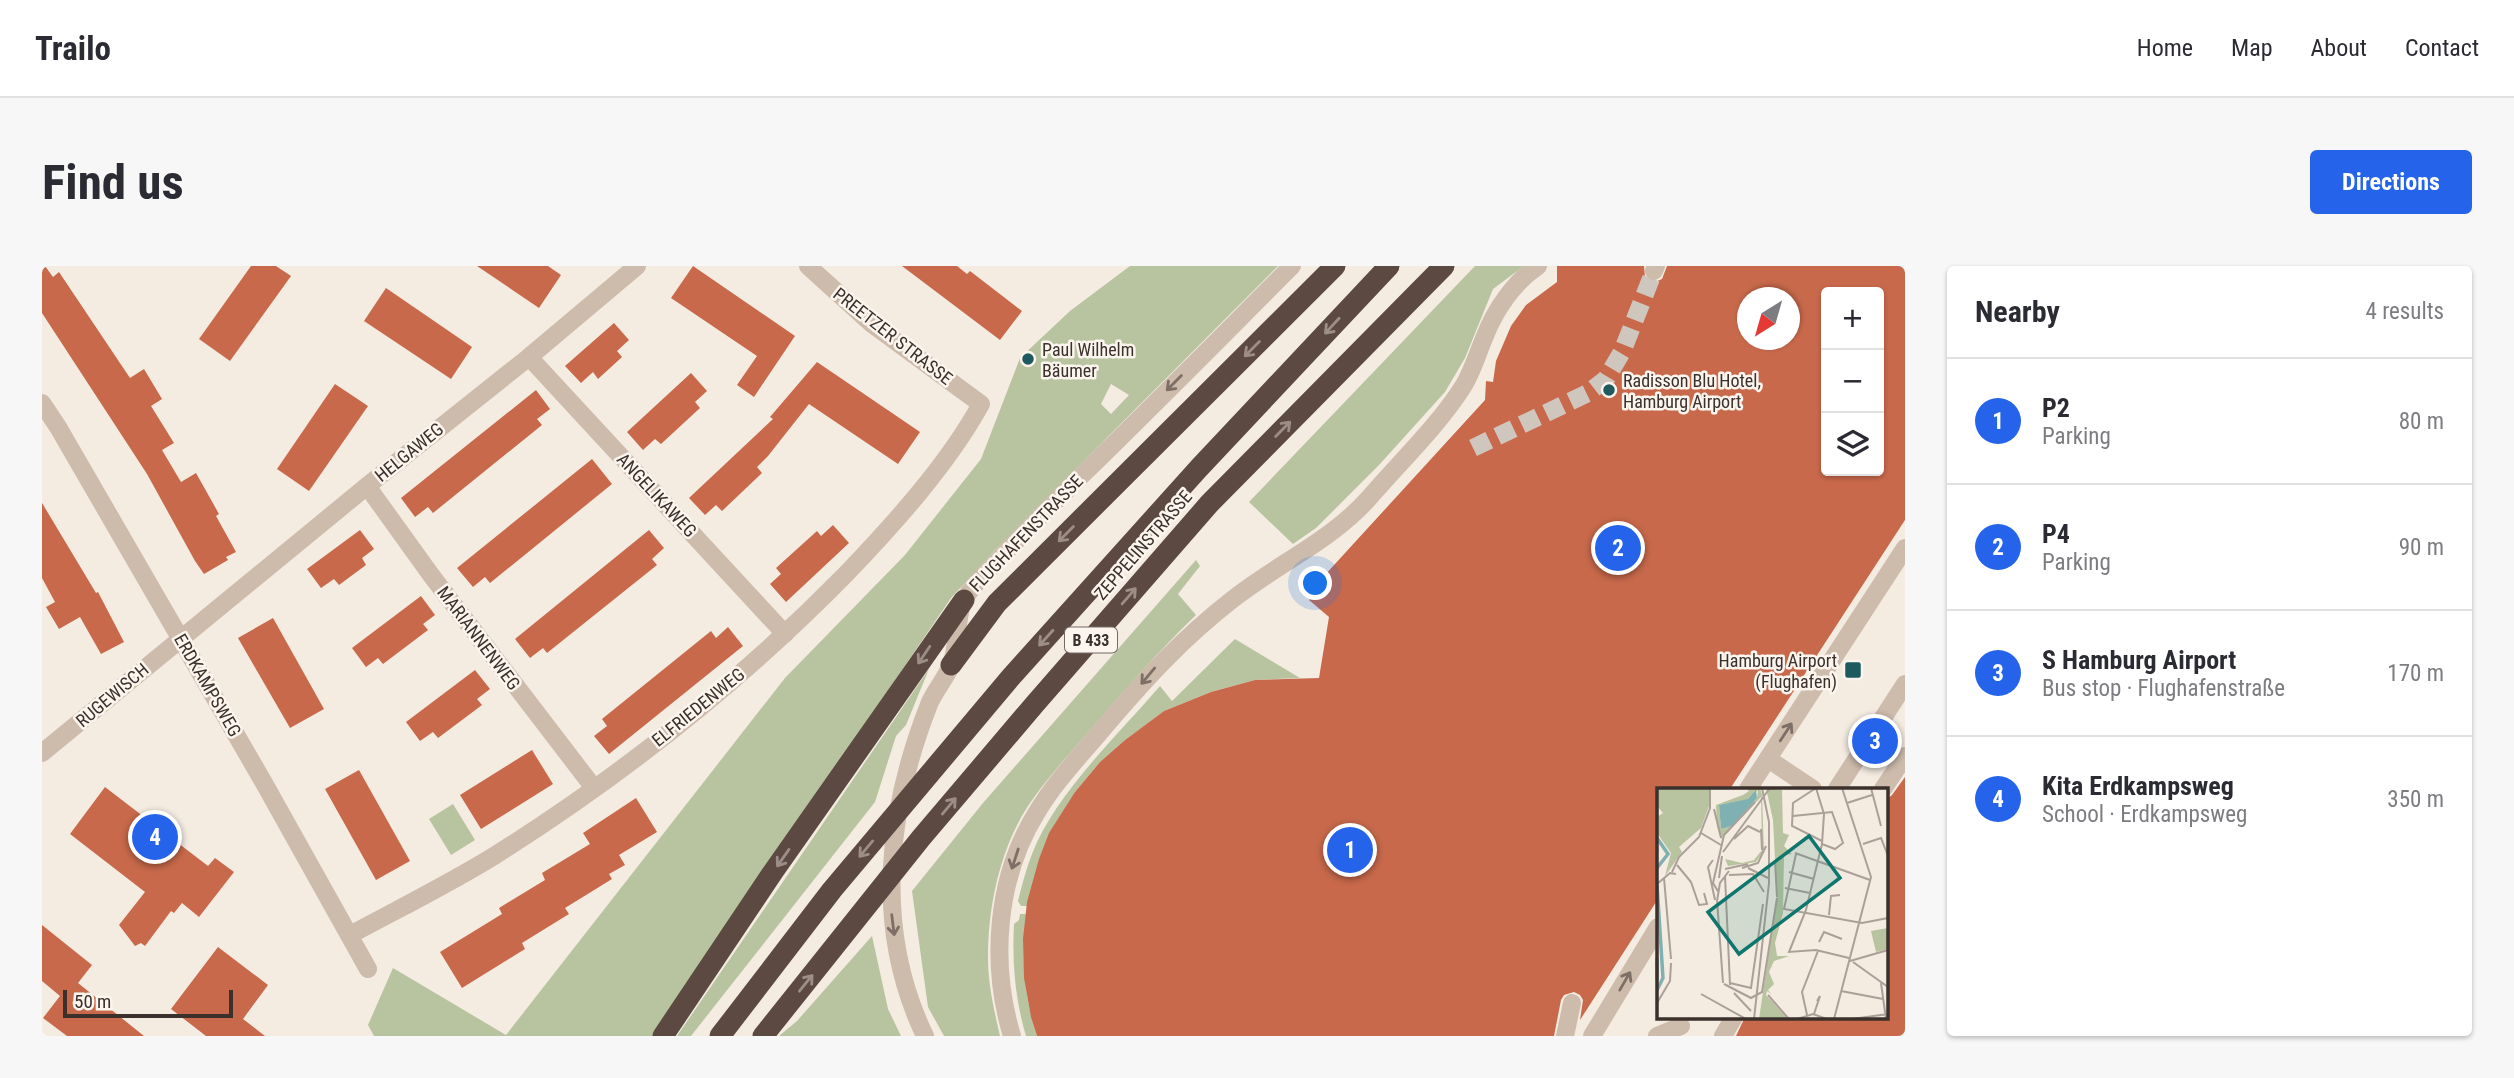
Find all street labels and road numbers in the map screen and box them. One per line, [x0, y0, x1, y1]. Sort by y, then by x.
street label: PREETZER STRASSE [829, 283, 957, 389]
street label: HELGAWEG [371, 418, 447, 486]
street label: ANGELIKAWEG [613, 449, 701, 541]
street label: FLUGHAFENSTRASSE [965, 470, 1087, 596]
street label: ZEPPELINSTRASSE [1090, 486, 1196, 604]
street label: MARIANNENWEG [433, 582, 525, 694]
road number: B 433 [1065, 628, 1117, 652]
street label: ERDKAMPSWEG [170, 630, 246, 740]
street label: RUGEWISCH [71, 659, 153, 731]
street label: ELFRIEDENWEG [648, 663, 748, 751]

